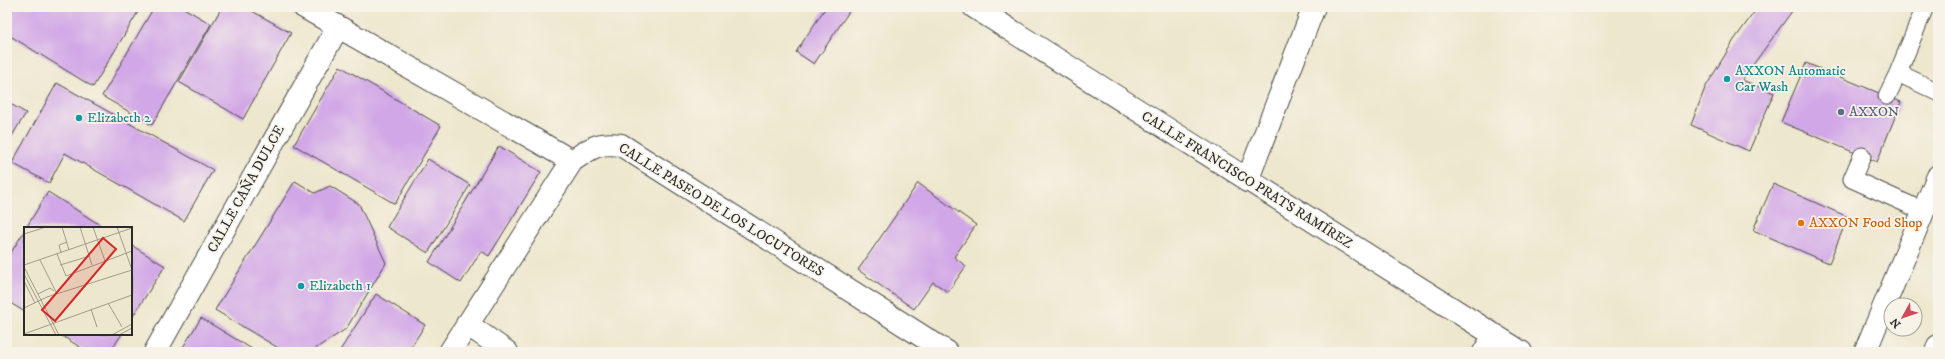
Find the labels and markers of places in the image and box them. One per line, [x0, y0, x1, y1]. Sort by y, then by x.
place label: AXXON Automatic Car Wash [1735, 62, 1846, 96]
marker: AXXON Automatic Car Wash [1722, 74, 1732, 84]
place label: AXXON [1849, 103, 1900, 121]
marker: AXXON [1836, 107, 1846, 117]
place label: Elizabeth 2 [87, 109, 151, 127]
marker: Elizabeth 2 [74, 113, 84, 123]
place label: AXXON Food Shop [1809, 214, 1922, 232]
marker: AXXON Food Shop [1796, 218, 1806, 228]
place label: Elizabeth 1 [309, 277, 371, 295]
marker: Elizabeth 1 [296, 281, 306, 291]

